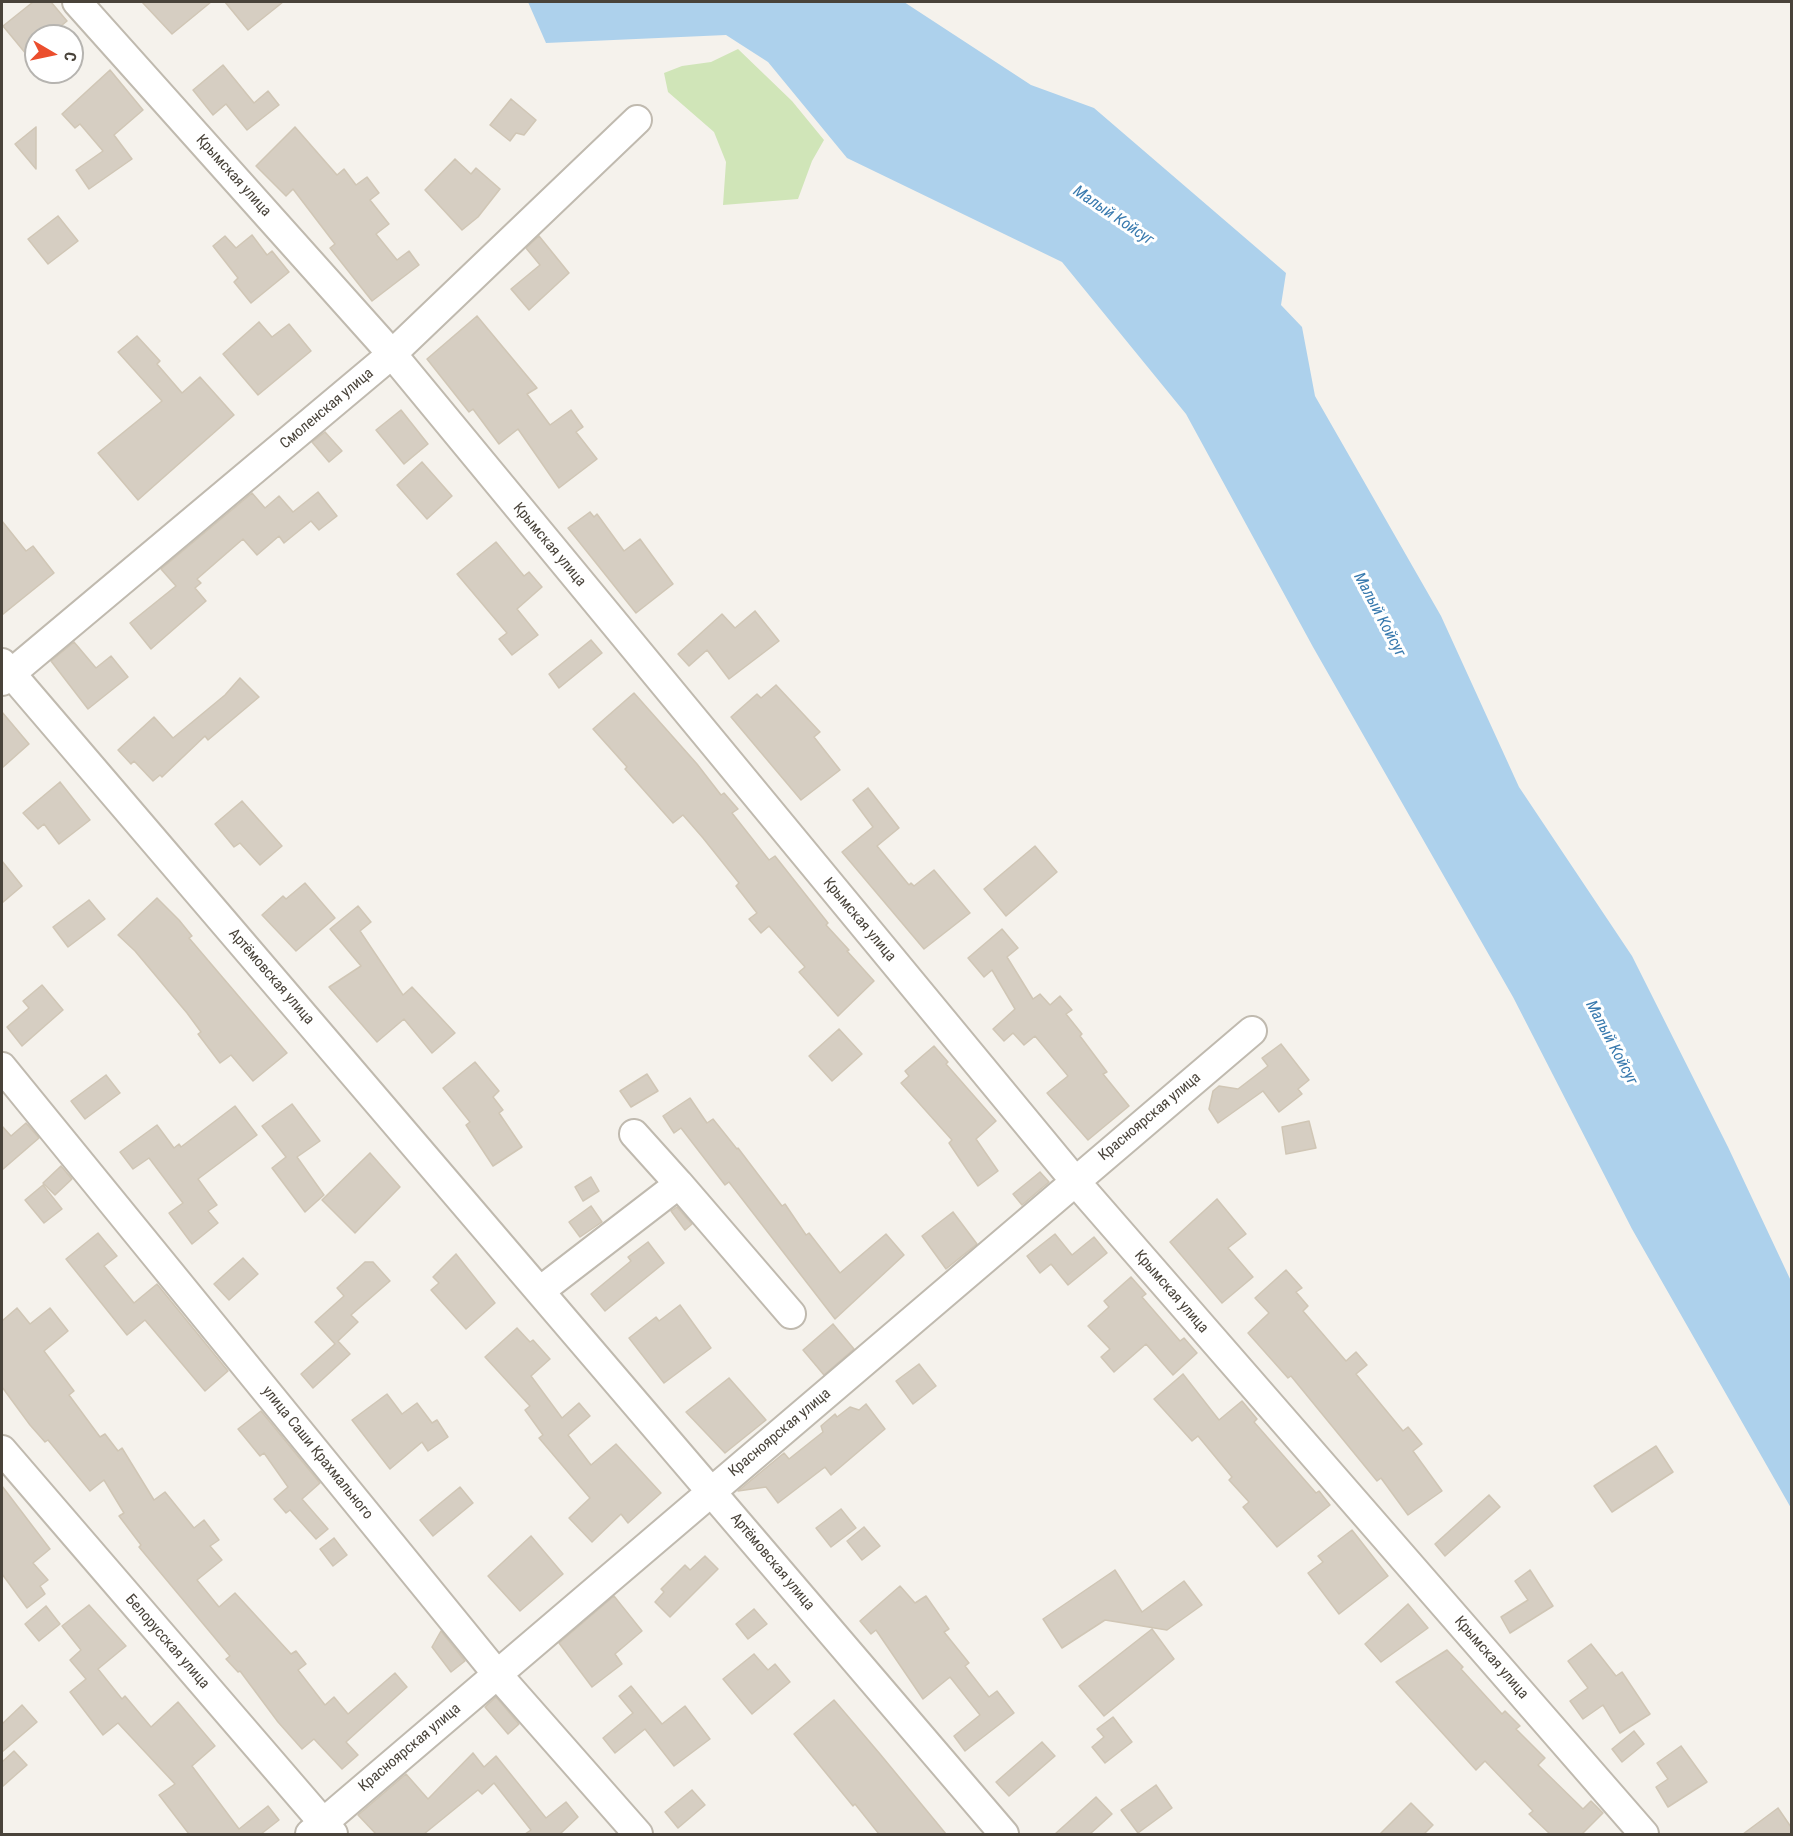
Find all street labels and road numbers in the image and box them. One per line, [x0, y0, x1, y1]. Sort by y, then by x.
street label: Крымская улица [192, 131, 274, 221]
street label: Смоленская улица [277, 365, 377, 453]
street label: Крымская улица [509, 499, 589, 591]
street label: Крымская улица [819, 874, 899, 966]
street label: Артёмовская улица [224, 925, 318, 1029]
street label: Красноярская улица [1095, 1069, 1205, 1165]
street label: Крымская улица [1130, 1247, 1212, 1337]
street label: улица Саши Крахмального [258, 1383, 376, 1523]
street label: Красноярская улица [725, 1385, 835, 1481]
street label: Артёмовская улица [726, 1510, 818, 1614]
street label: Белорусская улица [121, 1591, 213, 1693]
street label: Крымская улица [1450, 1613, 1532, 1703]
street label: Красноярская улица [355, 1700, 465, 1796]

